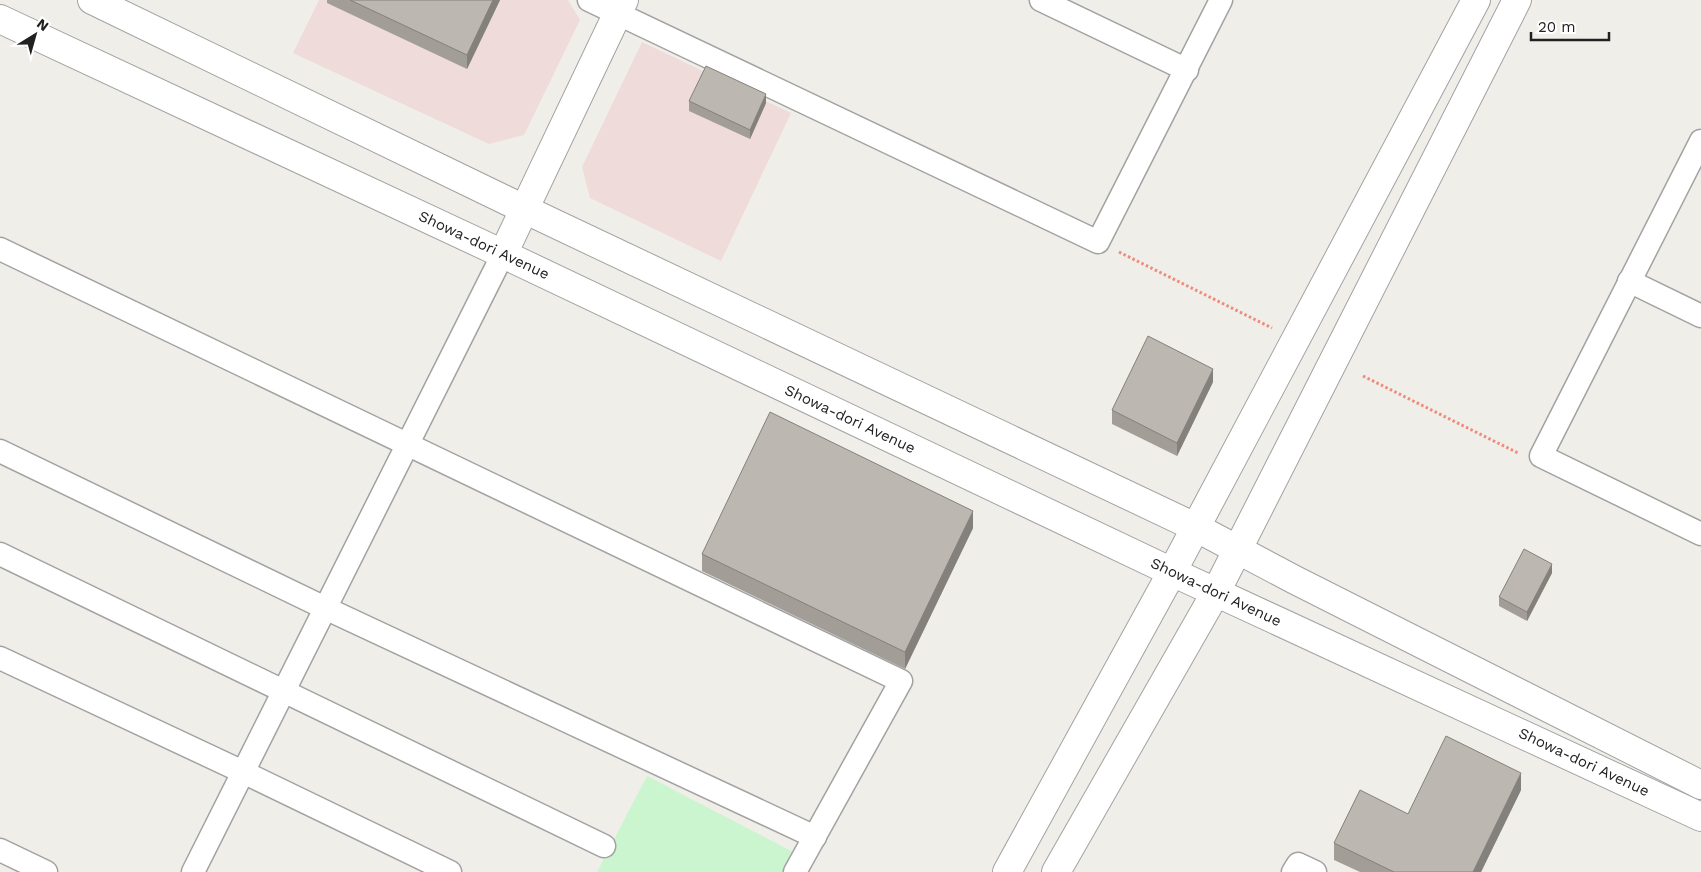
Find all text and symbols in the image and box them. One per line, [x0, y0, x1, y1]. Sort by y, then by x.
north arrow [10, 10, 60, 60]
scale bar [1531, 10, 1608, 42]
text: N [34, 15, 52, 34]
text: 20 m [1538, 18, 1576, 36]
street label: Showa-dori Avenue [416, 207, 552, 283]
street label: Showa-dori Avenue [782, 381, 918, 457]
street label: Showa-dori Avenue [1148, 554, 1284, 630]
street label: Showa-dori Avenue [1516, 724, 1652, 800]

